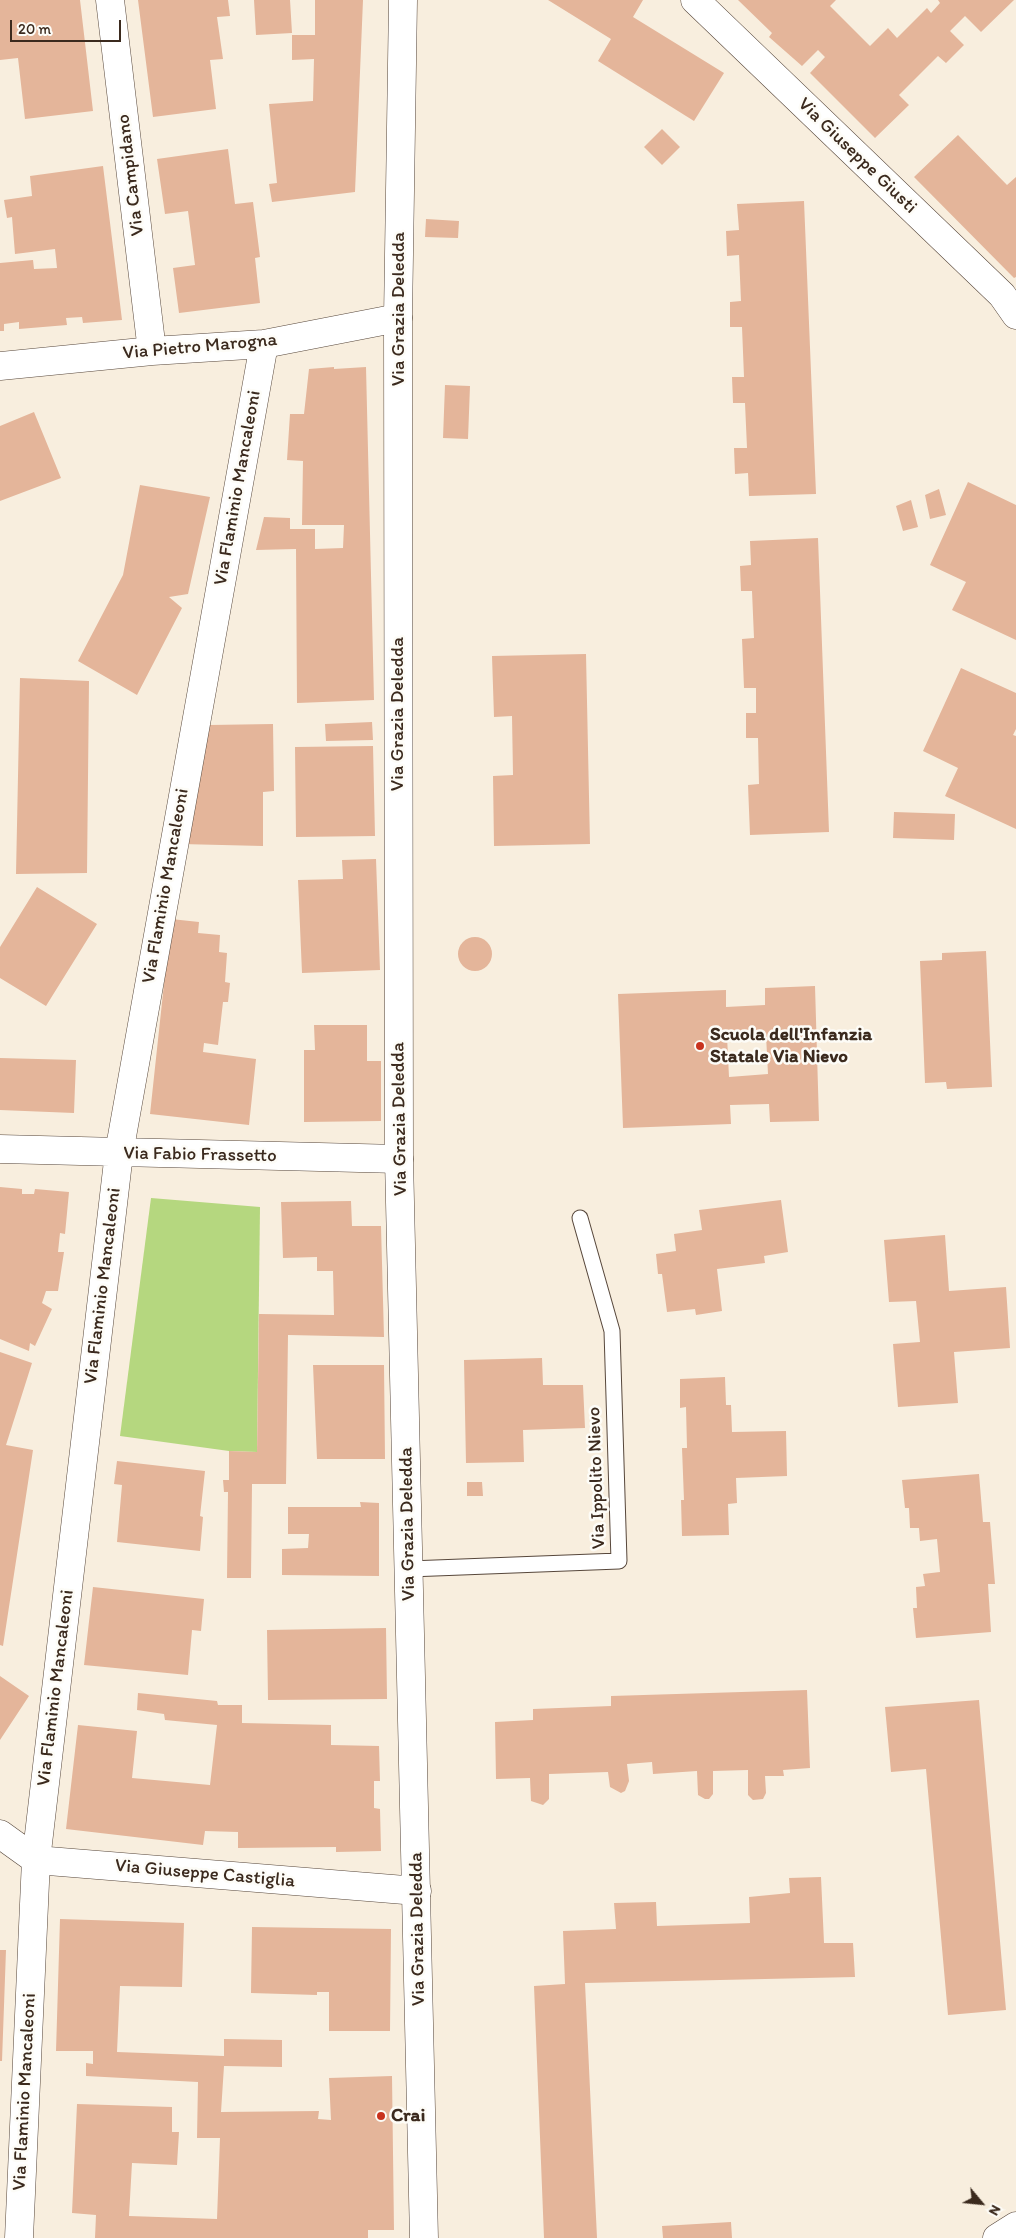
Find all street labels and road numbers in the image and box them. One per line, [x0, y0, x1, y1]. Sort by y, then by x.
street label: Via Giuseppe Giusti [793, 93, 921, 219]
street label: Via Campidano [112, 113, 150, 237]
street label: Via Grazia Deledda [388, 232, 410, 386]
street label: Via Pietro Marogna [122, 329, 278, 365]
street label: Via Flaminio Mancaleoni [210, 389, 266, 587]
street label: Via Grazia Deledda [387, 637, 409, 791]
street label: Via Flaminio Mancaleoni [138, 787, 194, 985]
street label: Via Grazia Deledda [387, 1042, 413, 1196]
street label: Via Fabio Frassetto [123, 1142, 277, 1168]
street label: Via Flaminio Mancaleoni [80, 1186, 126, 1386]
street label: Via Ippolito Nievo [583, 1406, 611, 1550]
street label: Via Grazia Deledda [395, 1447, 421, 1601]
street label: Via Flaminio Mancaleoni [33, 1588, 79, 1788]
street label: Via Grazia Deledda [405, 1852, 431, 2006]
street label: Via Giuseppe Castiglia [114, 1855, 296, 1893]
street label: Via Flaminio Mancaleoni [8, 1993, 42, 2191]

